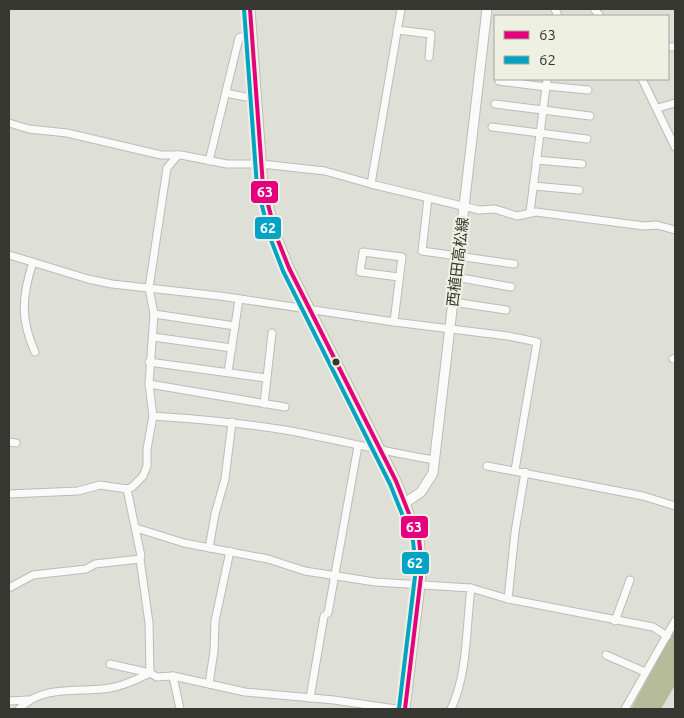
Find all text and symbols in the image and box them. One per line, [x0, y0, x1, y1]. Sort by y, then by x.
legend [494, 15, 669, 80]
text: 63 [539, 26, 556, 43]
text: 62 [539, 51, 556, 68]
line badge: 63 [250, 180, 279, 204]
text: 63 [257, 184, 273, 200]
line badge: 62 [254, 216, 282, 240]
street label: 西植田高松線 [444, 216, 471, 308]
text: 62 [260, 220, 276, 236]
unlabelled marker [331, 357, 341, 367]
line badge: 63 [400, 515, 429, 539]
text: 63 [406, 519, 422, 535]
line badge: 62 [401, 551, 430, 575]
text: 62 [407, 555, 423, 571]

